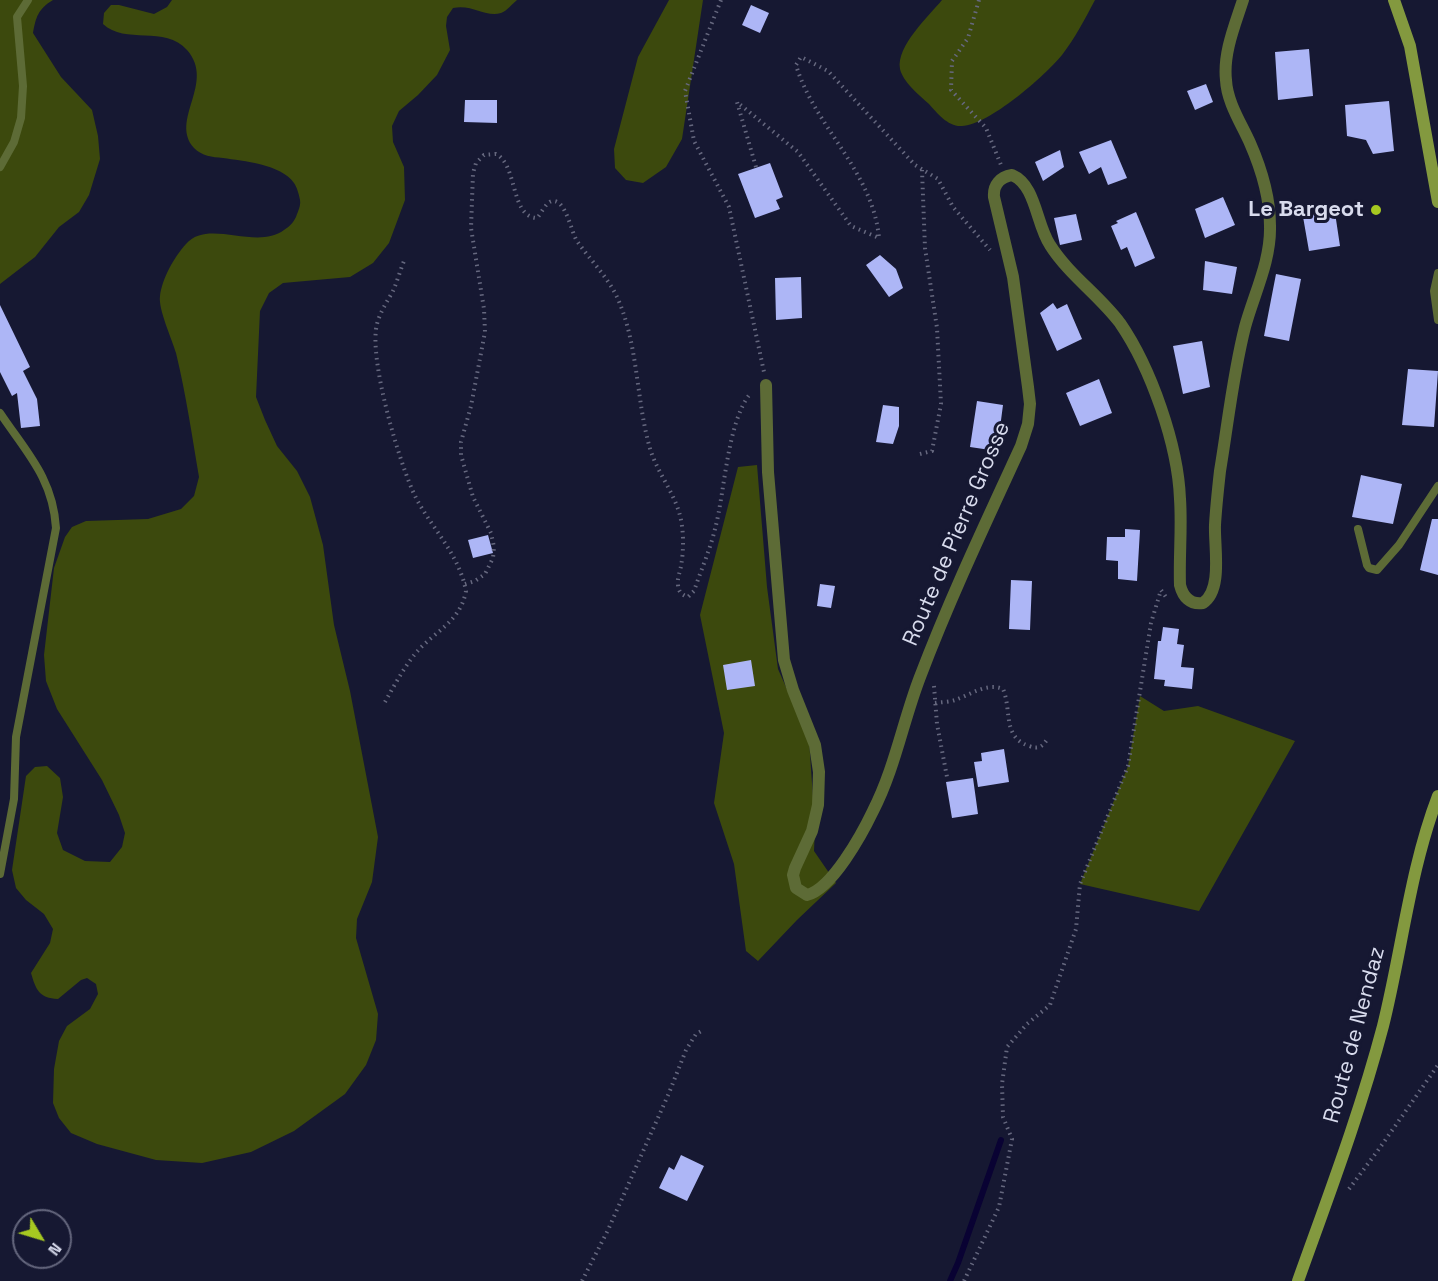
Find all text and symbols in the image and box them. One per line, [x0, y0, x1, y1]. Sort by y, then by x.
place label: Le Bargeot [1248, 197, 1364, 223]
marker: Le Bargeot [1369, 203, 1383, 217]
street label: Route de Pierre Grosse [898, 418, 1016, 650]
street label: Route de Nendaz [1319, 944, 1391, 1126]
north arrow [12, 1209, 72, 1269]
text: N [43, 1238, 67, 1260]

